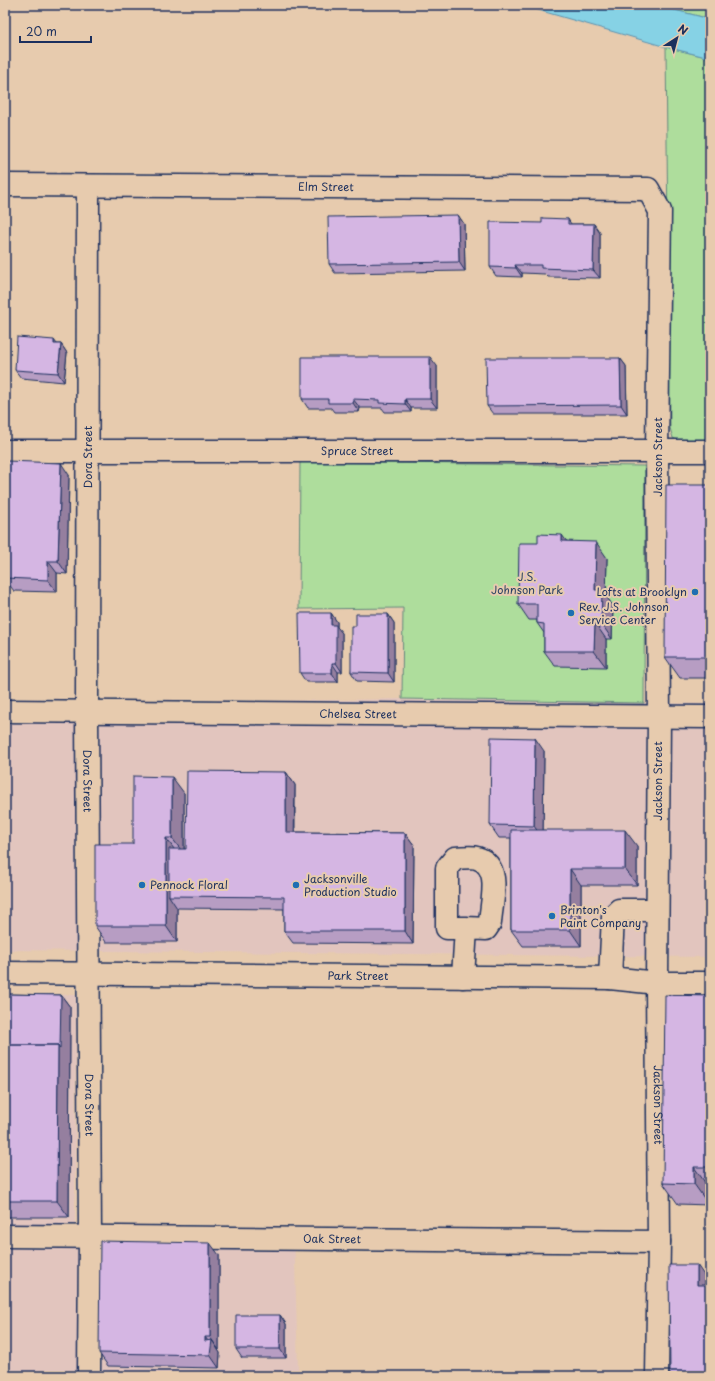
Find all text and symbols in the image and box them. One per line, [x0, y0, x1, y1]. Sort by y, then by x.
scale bar [20, 18, 91, 44]
north arrow [657, 18, 697, 58]
text: N [675, 20, 692, 39]
text: 20 m [26, 22, 57, 40]
street label: Elm Street [298, 178, 354, 195]
street label: Jackson Street [649, 417, 666, 497]
street label: Dora Street [79, 425, 96, 488]
street label: Spruce Street [321, 442, 394, 459]
park label: J.S. Johnson Park [491, 568, 563, 598]
place label: Lofts at Brooklyn [596, 583, 687, 600]
marker: Lofts at Brooklyn [690, 587, 700, 597]
place label: Rev. J.S. Johnson Service Center [579, 598, 669, 628]
marker: Rev. J.S. Johnson Service Center [566, 608, 576, 618]
street label: Chelsea Street [319, 705, 397, 722]
street label: Jackson Street [649, 741, 666, 821]
street label: Dora Street [79, 750, 97, 813]
place label: Jacksonville Production Studio [304, 870, 397, 900]
place label: Pennock Floral [150, 876, 228, 893]
marker: Pennock Floral [137, 880, 147, 890]
marker: Jacksonville Production Studio [291, 880, 301, 890]
place label: Brinton's Paint Company [560, 901, 641, 931]
marker: Brinton's Paint Company [547, 911, 557, 921]
street label: Park Street [328, 967, 388, 984]
street label: Jackson Street [650, 1065, 667, 1145]
street label: Dora Street [81, 1074, 98, 1137]
street label: Oak Street [303, 1230, 362, 1247]

